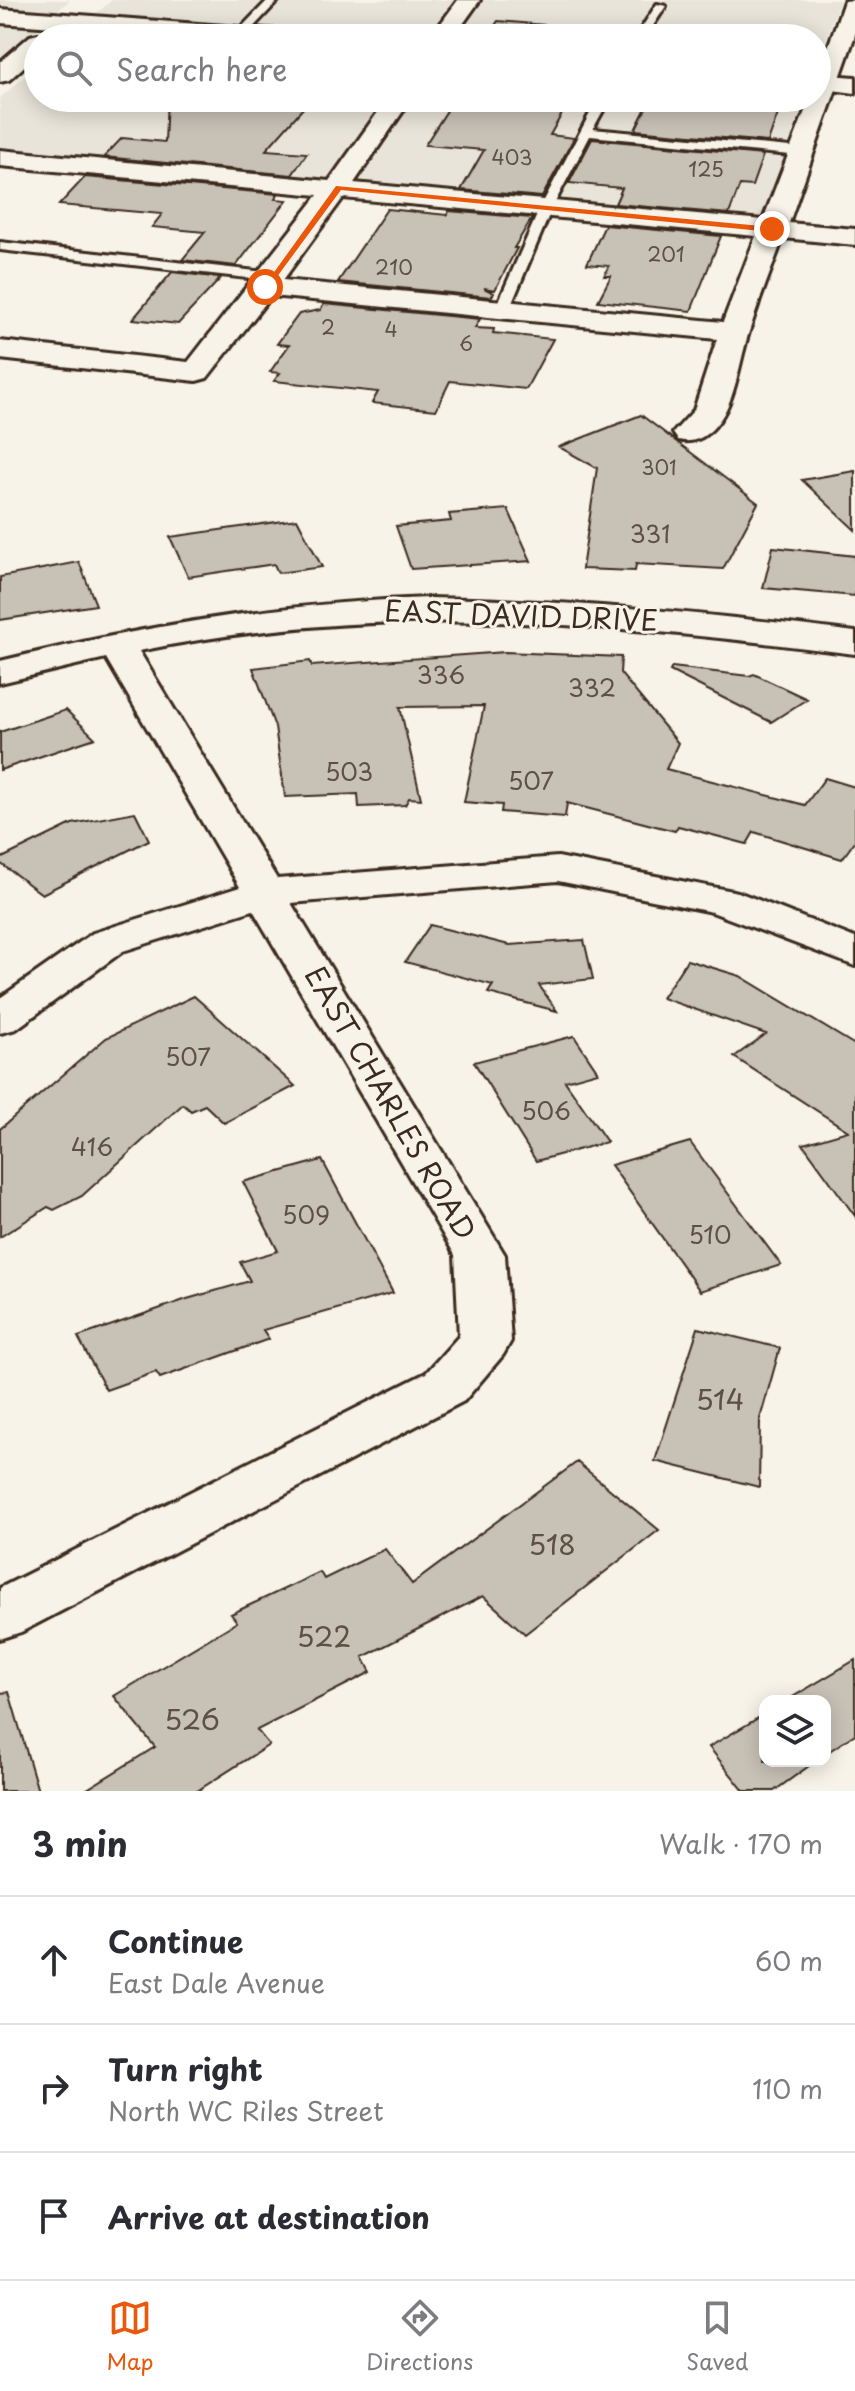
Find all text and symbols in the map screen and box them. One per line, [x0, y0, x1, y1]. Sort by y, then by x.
search box [24, 24, 831, 112]
icon: search [52, 46, 96, 90]
text: Search here [116, 46, 288, 91]
house number: 403 [491, 142, 533, 172]
house number: 125 [688, 154, 724, 184]
route end [754, 211, 790, 247]
house number: 201 [647, 239, 685, 269]
house number: 210 [375, 252, 413, 282]
route start [247, 269, 283, 305]
house number: 2 [321, 312, 335, 342]
house number: 4 [384, 314, 398, 344]
house number: 6 [459, 328, 473, 358]
house number: 301 [641, 452, 677, 482]
house number: 331 [630, 515, 670, 551]
street label: EAST DAVID DRIVE [383, 588, 659, 641]
house number: 336 [417, 656, 465, 692]
house number: 332 [568, 669, 616, 705]
house number: 503 [325, 753, 373, 789]
house number: 507 [508, 762, 554, 798]
street label: EAST CHARLES ROAD [295, 957, 487, 1247]
house number: 507 [165, 1038, 211, 1074]
house number: 506 [521, 1092, 571, 1128]
house number: 416 [71, 1128, 113, 1164]
house number: 509 [282, 1196, 330, 1232]
house number: 510 [688, 1216, 732, 1252]
house number: 514 [696, 1377, 744, 1420]
house number: 518 [528, 1522, 576, 1565]
house number: 522 [297, 1614, 351, 1657]
map controls [759, 1695, 831, 1767]
button: layers [759, 1695, 831, 1767]
house number: 526 [164, 1697, 220, 1740]
text: 3 min [32, 1817, 128, 1869]
text: Walk · 170 m [659, 1824, 823, 1863]
text: Continue [108, 1918, 243, 1963]
icon: ahead [32, 1938, 76, 1982]
text: 60 m [755, 1941, 823, 1980]
text: East Dale Avenue [108, 1963, 325, 2002]
text: Turn right [108, 2046, 263, 2091]
icon: right [32, 2066, 76, 2110]
text: 110 m [752, 2069, 823, 2108]
text: North WC Riles Street [108, 2091, 384, 2130]
icon: arrive [32, 2194, 76, 2238]
text: Arrive at destination [108, 2194, 430, 2239]
tab: Map [106, 2296, 153, 2377]
tab: Directions [366, 2296, 473, 2377]
tab: Saved [686, 2296, 749, 2377]

